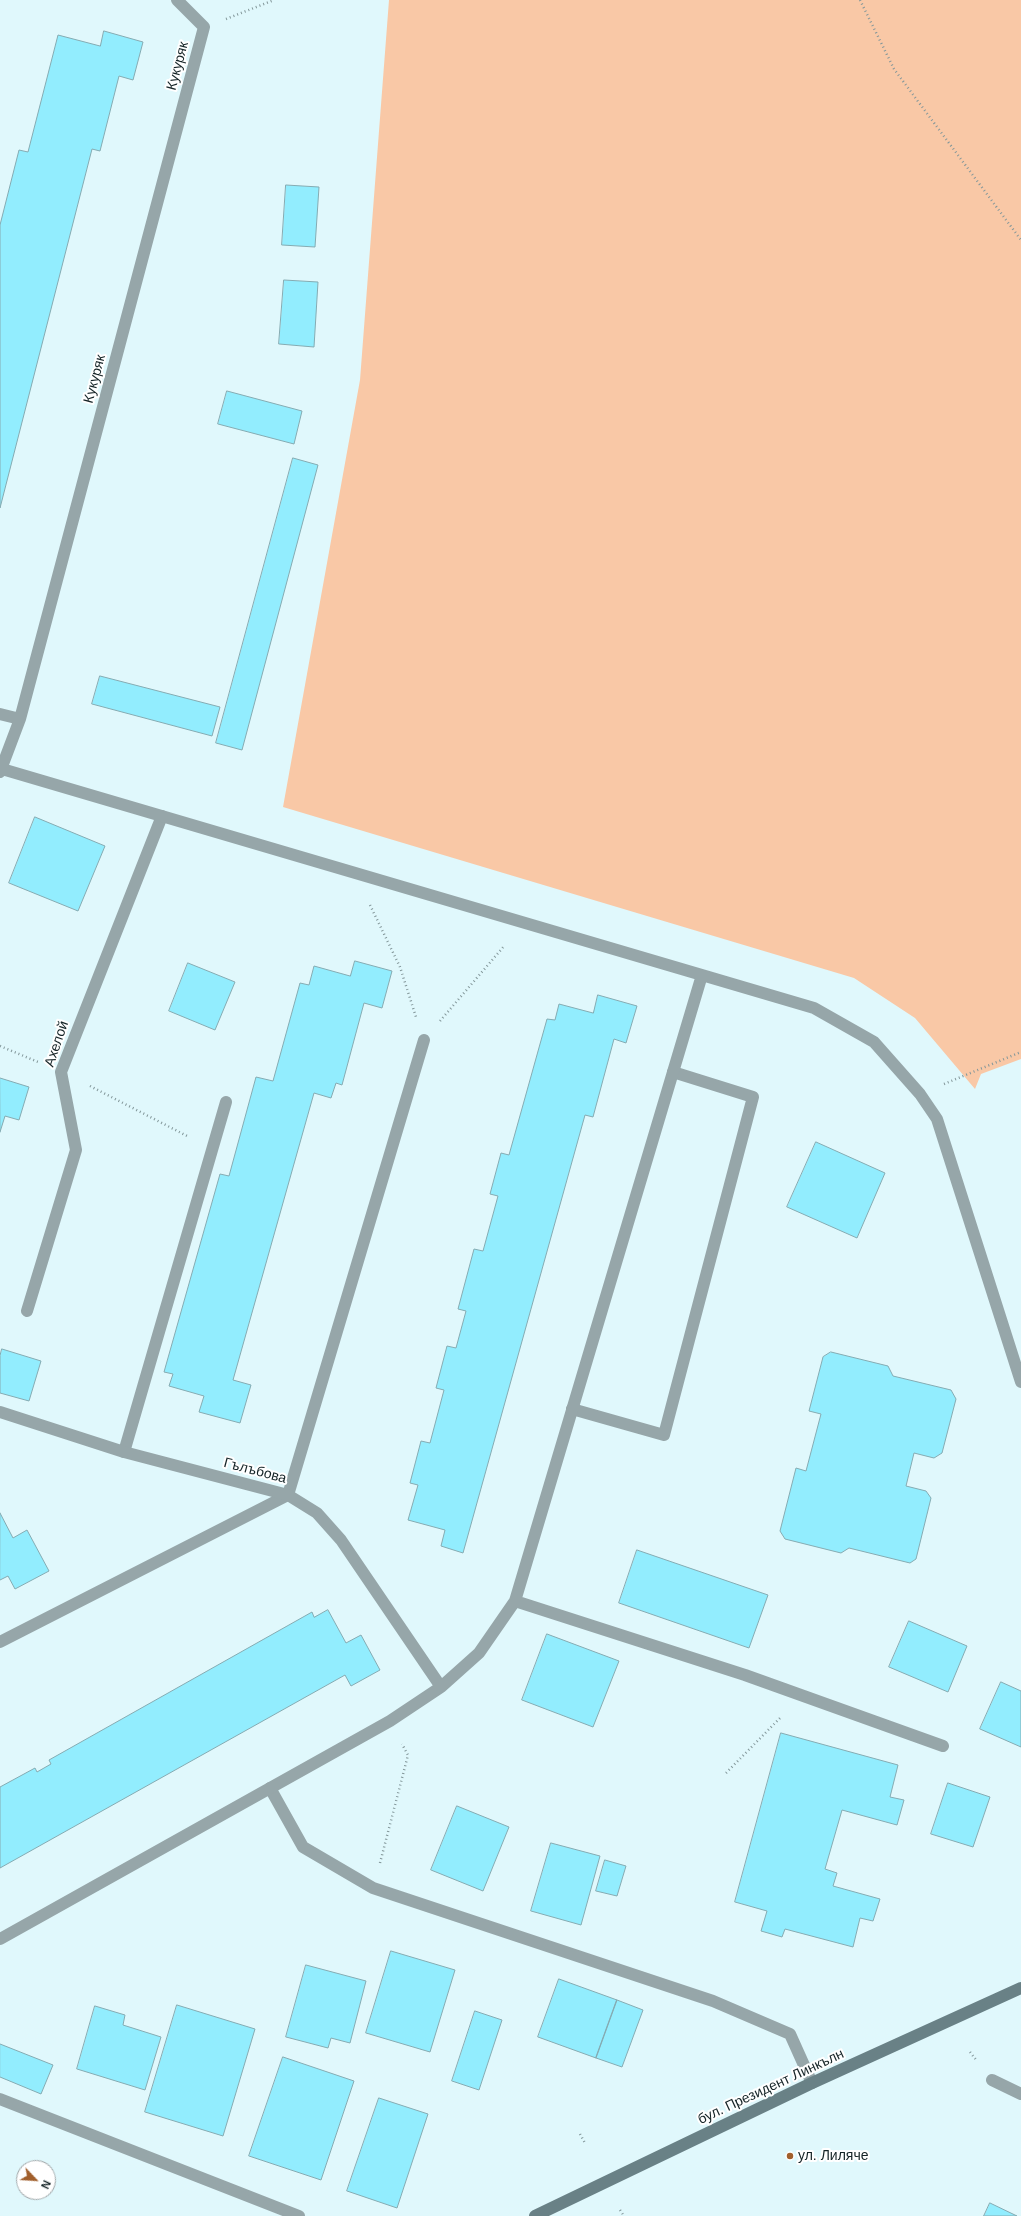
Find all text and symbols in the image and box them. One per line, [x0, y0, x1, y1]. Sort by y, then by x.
street label: Кукуряк [163, 40, 193, 92]
street label: Кукуряк [80, 353, 110, 405]
street label: Ахелой [41, 1019, 73, 1069]
street label: Гълъбова [222, 1455, 288, 1487]
street label: бул. Президент Линкълн [695, 2046, 847, 2128]
place label: ул. Лиляче [798, 2148, 868, 2164]
marker: ул. Лиляче [785, 2151, 795, 2161]
north arrow [16, 2160, 56, 2200]
text: N [39, 2179, 53, 2191]

